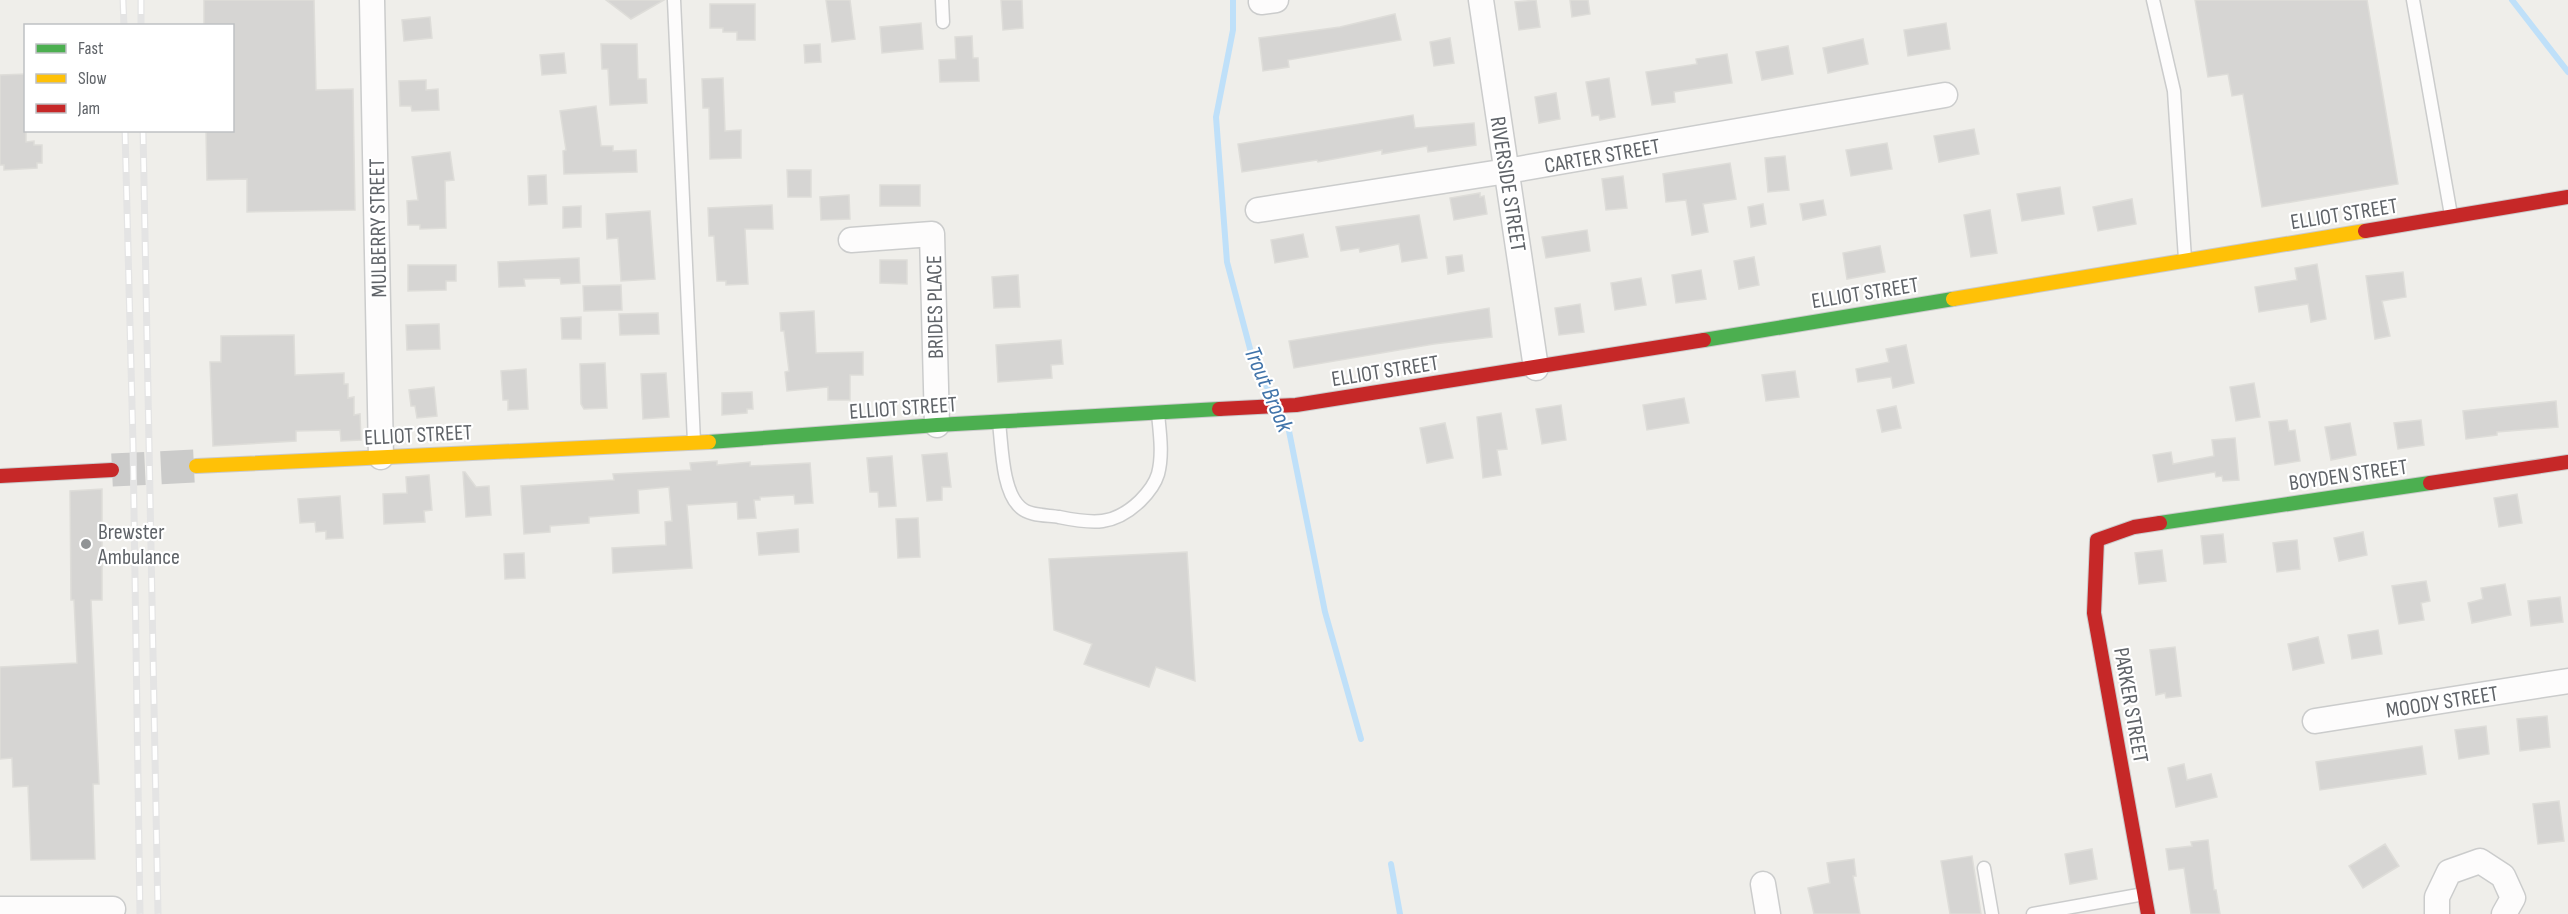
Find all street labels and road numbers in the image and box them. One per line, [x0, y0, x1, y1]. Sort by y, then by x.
street label: RIVERSIDE STREET [1484, 115, 1532, 254]
street label: CARTER STREET [1542, 133, 1662, 180]
street label: MULBERRY STREET [364, 158, 393, 298]
street label: ELLIOT STREET [2289, 193, 2400, 236]
street label: BRIDES PLACE [921, 255, 950, 359]
street label: ELLIOT STREET [1810, 272, 1921, 315]
street label: ELLIOT STREET [1330, 350, 1441, 393]
street label: ELLIOT STREET [848, 391, 958, 426]
street label: ELLIOT STREET [363, 419, 473, 452]
street label: BOYDEN STREET [2287, 454, 2409, 497]
street label: PARKER STREET [2107, 646, 2154, 765]
street label: MOODY STREET [2384, 680, 2500, 725]

